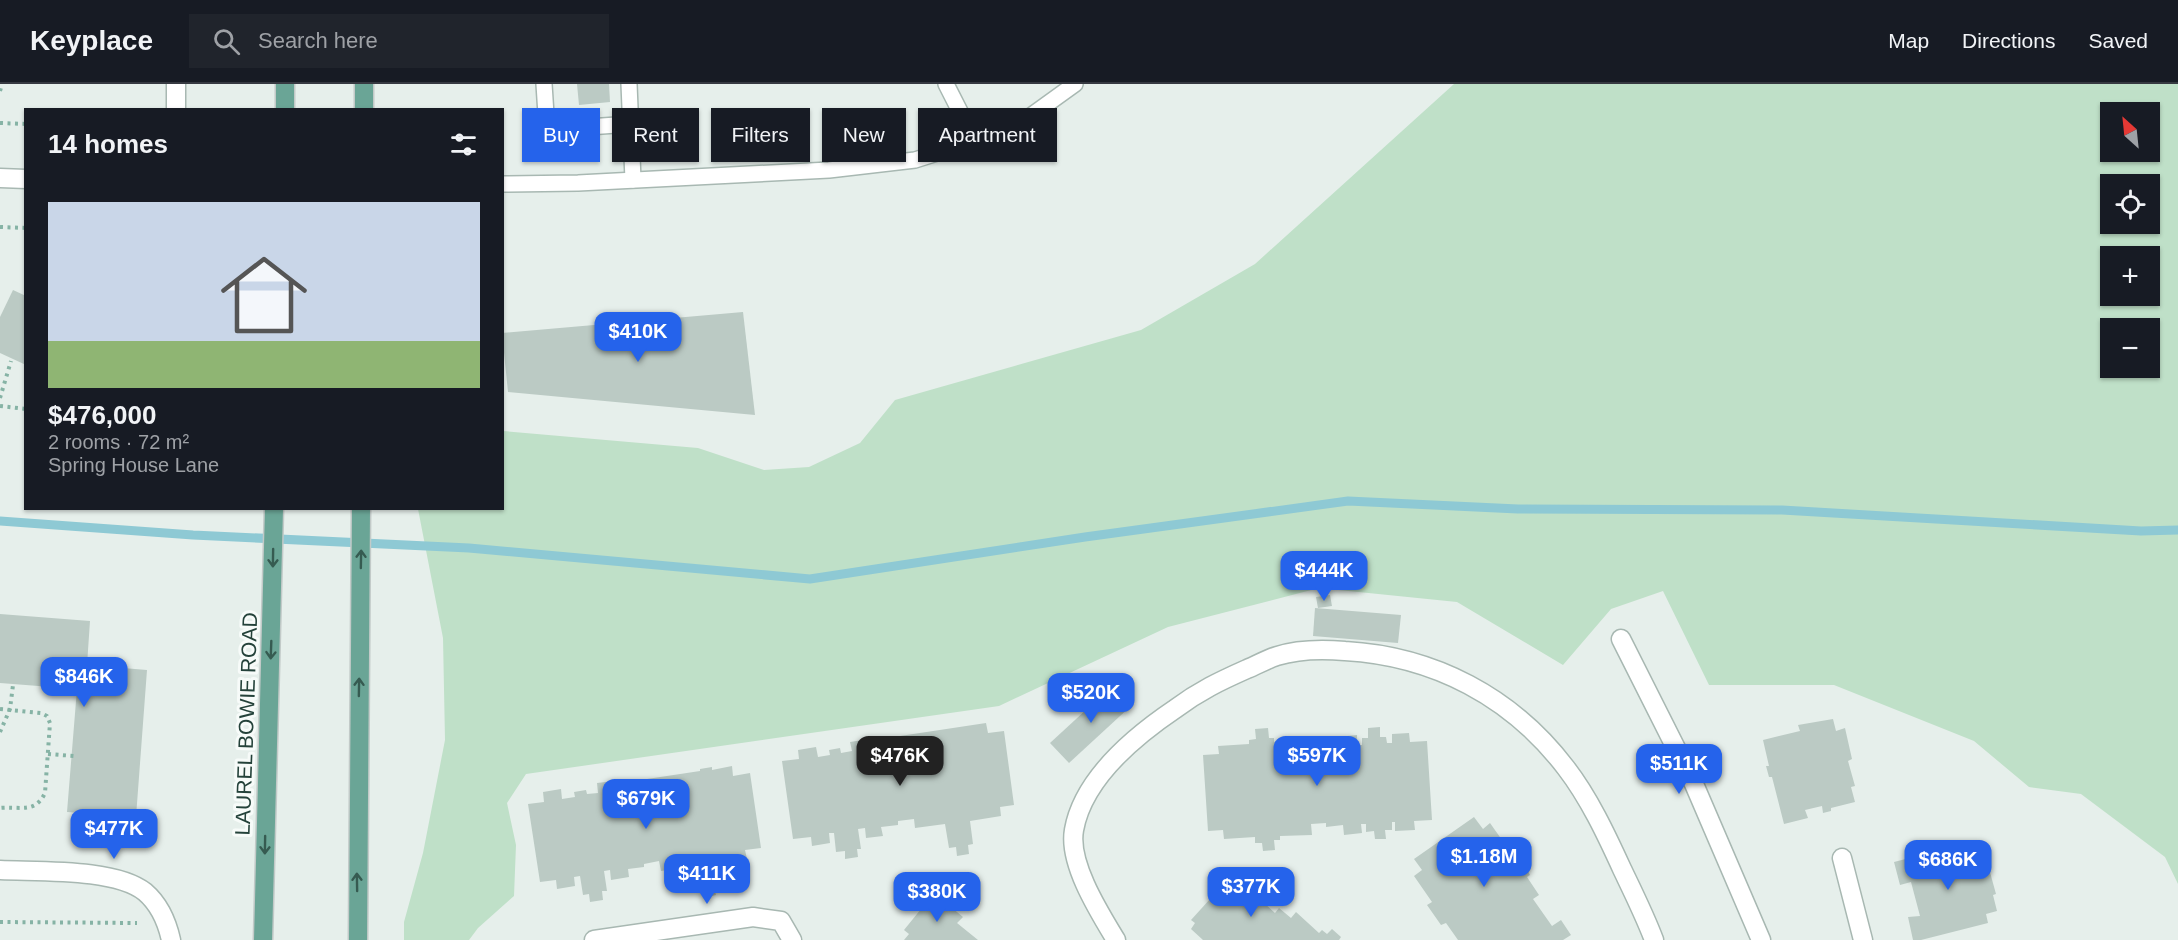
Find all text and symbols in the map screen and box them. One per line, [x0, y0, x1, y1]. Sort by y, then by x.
search box [189, 14, 609, 68]
text: Keyplace [30, 25, 153, 56]
icon: search [210, 25, 243, 58]
text: Search here [258, 28, 378, 53]
text: Map [1888, 29, 1929, 52]
text: Directions [1962, 29, 2055, 52]
text: Saved [2088, 29, 2148, 52]
north arrow [2100, 102, 2160, 162]
map controls [2100, 102, 2160, 378]
chip: Buy [522, 108, 600, 162]
chip: Rent [612, 108, 699, 162]
chip: Filters [711, 108, 810, 162]
chip: New [822, 108, 906, 162]
chip: Apartment [918, 108, 1057, 162]
icon: filters [447, 128, 480, 161]
text: 14 homes [48, 129, 168, 159]
button: locate [2100, 174, 2160, 234]
icon: home [210, 241, 318, 349]
button: + [2100, 246, 2160, 306]
pin: $410K [596, 312, 680, 363]
button: − [2100, 318, 2160, 378]
text: $410K [609, 320, 667, 342]
text: $476,000 [48, 400, 156, 430]
text: 2 rooms · 72 m² [48, 431, 189, 453]
text: Spring House Lane [48, 454, 219, 476]
one-way arrow [267, 548, 279, 568]
one-way arrow [355, 550, 367, 570]
pin: $444K [1282, 551, 1366, 602]
text: $444K [1295, 559, 1353, 581]
street label: LAUREL BOWIE ROAD [231, 612, 261, 836]
one-way arrow [265, 639, 276, 659]
pin: $846K [42, 657, 126, 708]
text: $846K [55, 665, 113, 687]
pin: $520K [1049, 673, 1133, 724]
one-way arrow [354, 677, 365, 697]
text: $520K [1062, 681, 1120, 703]
pin: $476K [858, 736, 942, 787]
pin: $597K [1275, 736, 1359, 787]
text: $476K [871, 744, 929, 766]
text: $597K [1288, 744, 1346, 766]
pin: $511K [1637, 744, 1721, 795]
text: $511K [1650, 752, 1708, 774]
pin: $679K [604, 779, 688, 830]
text: $679K [617, 787, 675, 809]
pin: $477K [72, 809, 156, 860]
text: $477K [85, 817, 143, 839]
one-way arrow [260, 834, 271, 854]
pin: $1.18M [1435, 837, 1533, 888]
pin: $686K [1906, 840, 1990, 891]
text: $1.18M [1451, 845, 1517, 867]
text: $686K [1919, 848, 1977, 870]
pin: $411K [665, 854, 749, 905]
text: $411K [678, 862, 736, 884]
pin: $377K [1209, 867, 1293, 918]
one-way arrow [352, 872, 363, 892]
pin: $380K [895, 872, 979, 923]
text: $377K [1222, 875, 1280, 897]
text: $380K [908, 880, 966, 902]

